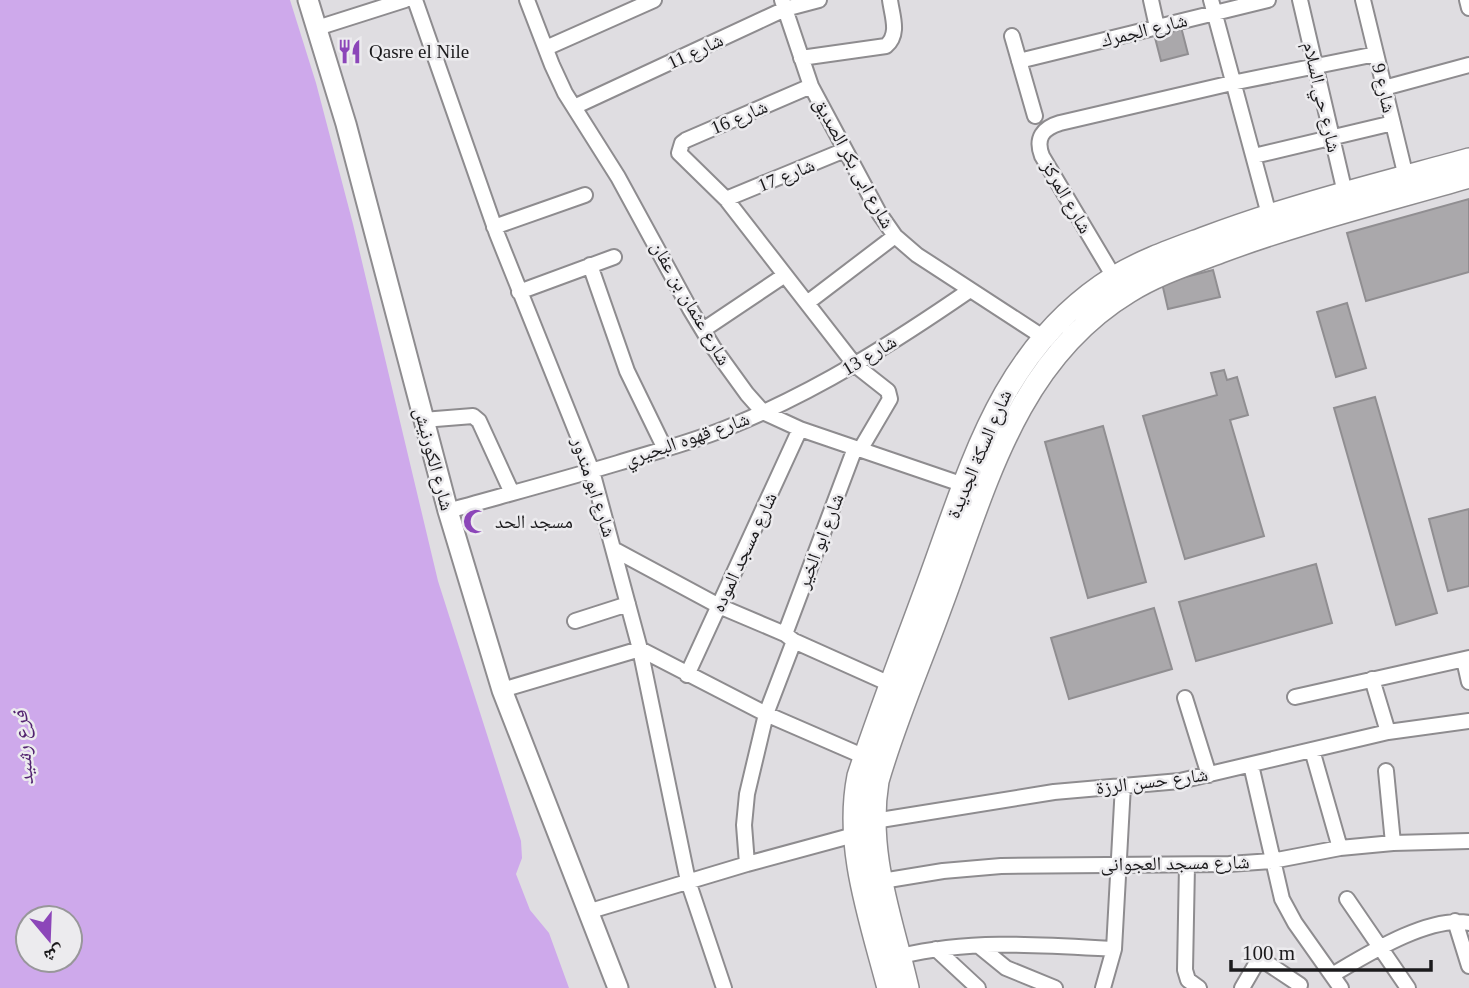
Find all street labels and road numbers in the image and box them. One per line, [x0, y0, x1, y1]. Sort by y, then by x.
street label: شارع الجمرك [1099, 9, 1190, 52]
street label: شارع 11 [664, 29, 727, 74]
street label: شارع حي السلام [1294, 40, 1345, 155]
street label: شارع 9 [1367, 61, 1400, 115]
street label: شارع ابى بكر الصديق [809, 94, 899, 232]
street label: شارع 16 [707, 96, 771, 139]
street label: شارع 17 [754, 154, 818, 197]
street label: شارع المركز [1036, 156, 1096, 238]
street label: شارع عثمان بن عفان [646, 237, 735, 369]
street label: شارع 13 [838, 331, 901, 380]
street label: شارع السكة الجديدة [942, 387, 1016, 522]
street label: شارع الكورنيش [409, 405, 458, 513]
street label: شارع قهوه البحيري [622, 408, 754, 475]
street label: شارع ابو مندور [567, 433, 620, 540]
street label: شارع مسجد الموده [707, 489, 782, 616]
street label: شارع ابو الخير [792, 491, 849, 593]
street label: شارع حسن الرزة [1095, 764, 1209, 799]
street label: شارع مسجد العجوانى [1100, 851, 1250, 876]

